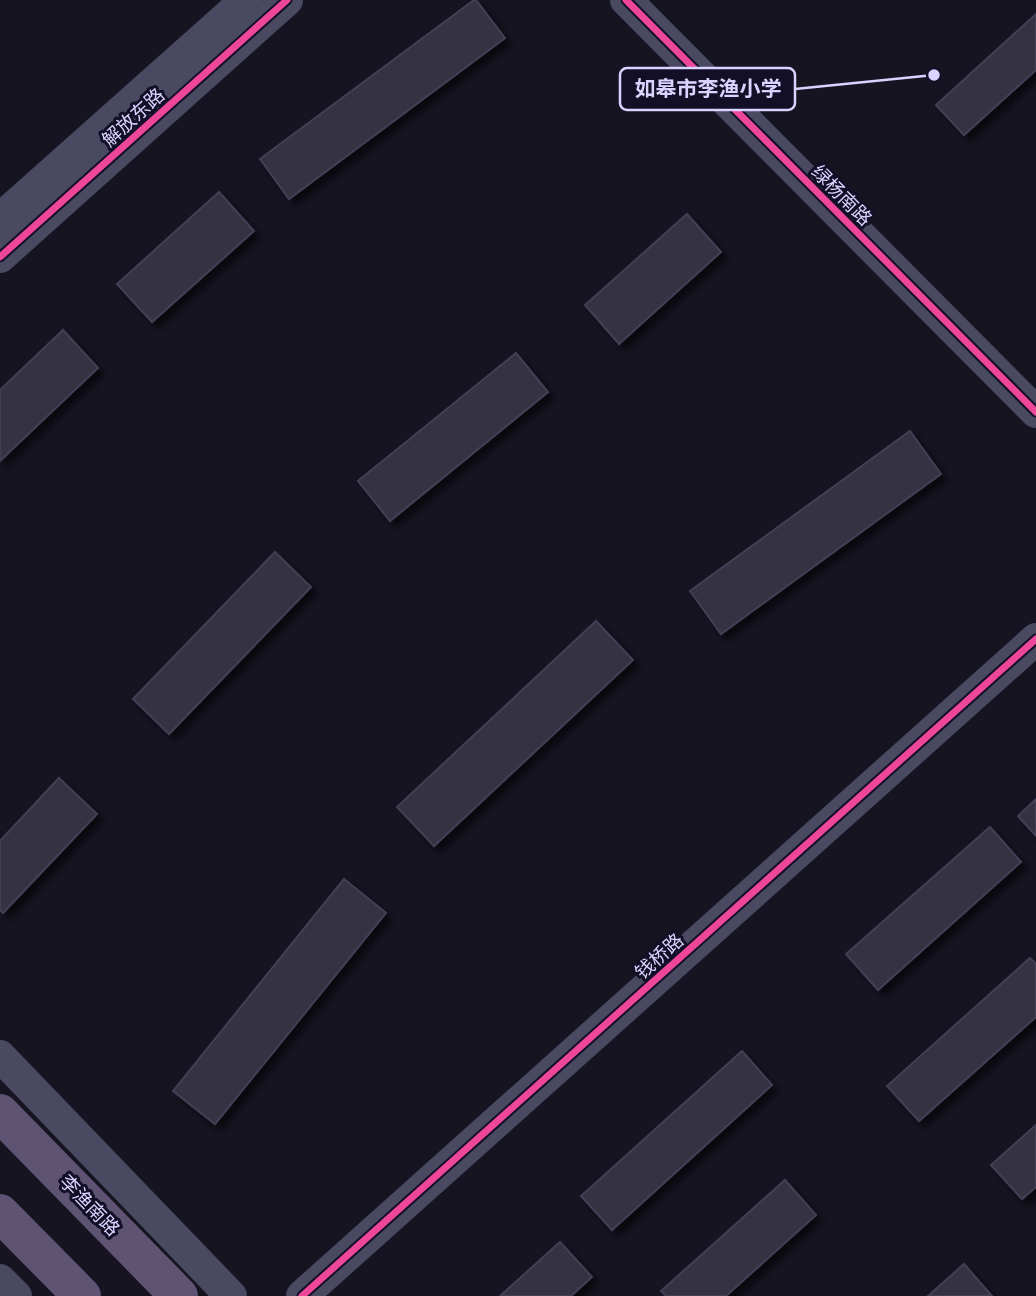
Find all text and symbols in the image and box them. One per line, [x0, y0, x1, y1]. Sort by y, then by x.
callout: 如皋市李渔小学 [620, 68, 795, 110]
text: 如皋市李渔小学 [635, 74, 782, 103]
street label: 解放东路 [96, 82, 170, 152]
street label: 绿杨南路 [806, 159, 878, 231]
street label: 钱桥路 [629, 927, 689, 985]
street label: 李渔南路 [54, 1169, 126, 1241]

